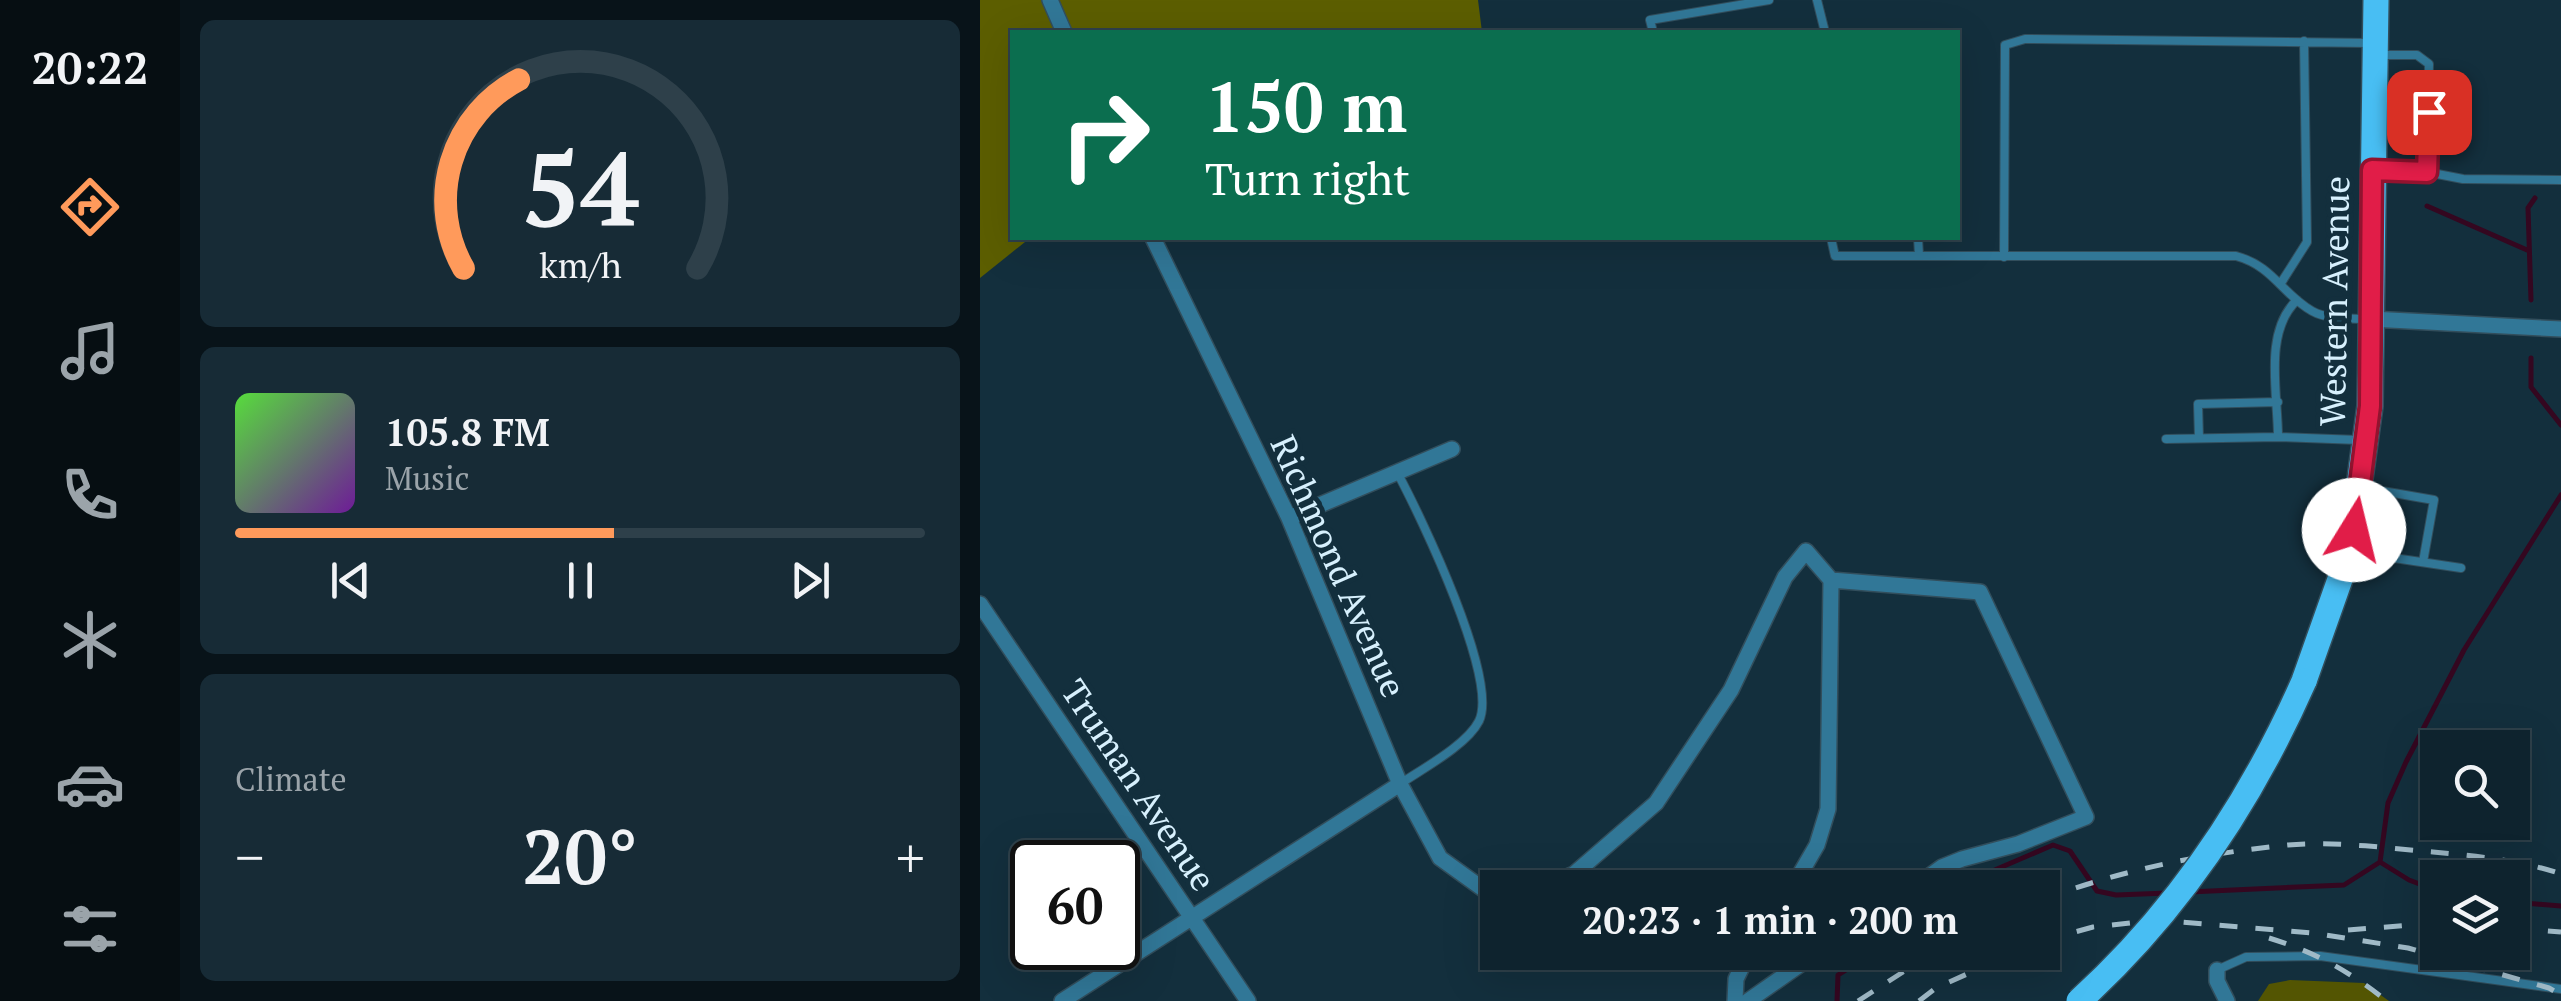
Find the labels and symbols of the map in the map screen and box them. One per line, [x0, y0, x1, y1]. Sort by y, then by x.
pin [2387, 70, 2472, 155]
street label: Western Avenue [2309, 175, 2359, 427]
street label: Richmond Avenue [1261, 428, 1417, 704]
position arrow [2302, 478, 2406, 582]
street label: Truman Avenue [1051, 670, 1227, 900]
speed limit sign: 60 [1010, 840, 1140, 970]

